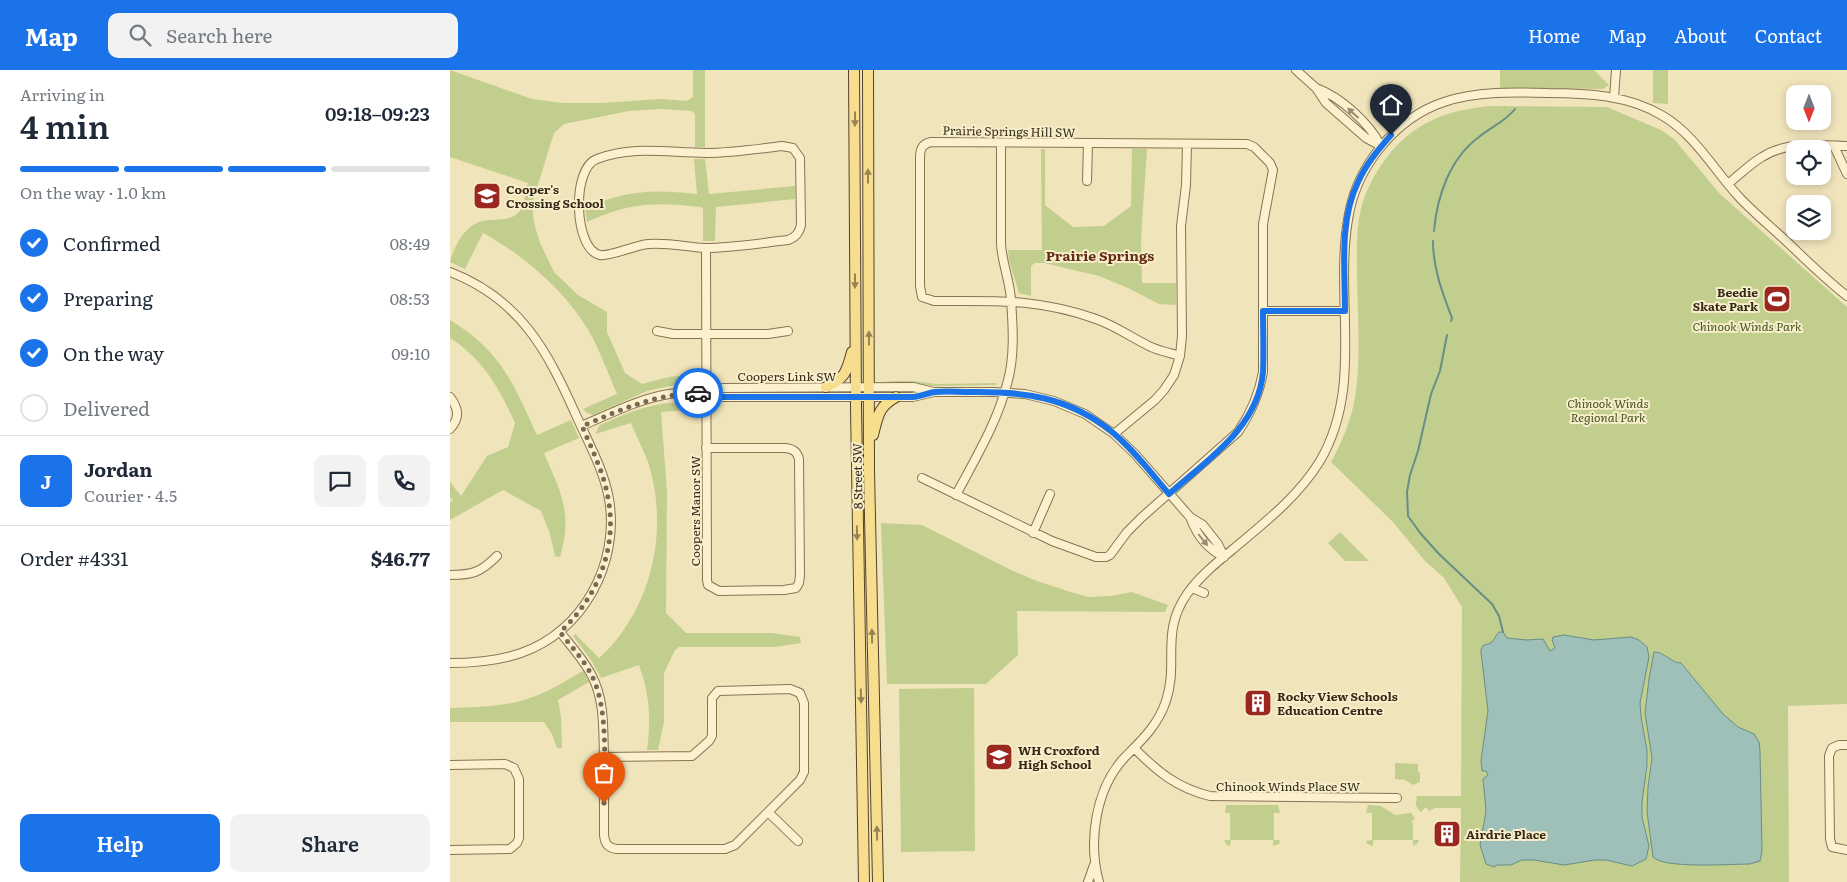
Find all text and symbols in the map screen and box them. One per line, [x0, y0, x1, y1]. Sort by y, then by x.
search box [108, 13, 458, 58]
text: Map [25, 18, 78, 53]
icon: search [126, 21, 154, 49]
text: Search here [166, 21, 272, 49]
text: Home [1528, 22, 1580, 49]
text: Map [1608, 22, 1646, 49]
text: About [1674, 22, 1727, 49]
text: Contact [1755, 22, 1822, 49]
text: Arriving in [20, 82, 105, 106]
pin [1370, 84, 1412, 135]
north arrow [1786, 85, 1831, 130]
map controls [1786, 85, 1831, 240]
icon: home [1377, 91, 1405, 119]
text: 09:18–09:23 [325, 99, 430, 127]
text: 4 min [20, 101, 110, 149]
one-way arrow [1346, 107, 1359, 118]
one-way arrow [851, 111, 859, 127]
street label: Prairie Springs Hill SW [942, 121, 1076, 141]
button: locate [1786, 140, 1831, 185]
one-way arrow [864, 168, 872, 184]
text: On the way · 1.0 km [20, 180, 166, 204]
place label: Cooper's Crossing School [506, 180, 605, 212]
school or university icon: Cooper's Crossing School [472, 181, 502, 211]
button: layers [1786, 195, 1831, 240]
icon: check [20, 229, 48, 257]
text: Confirmed [63, 229, 161, 257]
text: 08:49 [390, 231, 430, 255]
district label: Prairie Springs [1046, 245, 1154, 265]
one-way arrow [851, 273, 859, 289]
place label: Beedie Skate Park [1693, 283, 1759, 315]
icon: check [20, 284, 48, 312]
text: Preparing [63, 284, 153, 312]
sports icon: Beedie Skate Park [1762, 284, 1792, 314]
text: 08:53 [390, 286, 430, 310]
park label: Chinook Winds Park [1692, 317, 1802, 335]
one-way arrow [865, 330, 873, 346]
icon: check [20, 339, 48, 367]
text: On the way [63, 339, 164, 367]
text: 09:10 [391, 341, 430, 365]
street label: Coopers Link SW [738, 367, 836, 385]
courier [673, 368, 723, 418]
icon: car [684, 379, 712, 407]
text: Delivered [63, 394, 150, 422]
park label: Chinook Winds Regional Park [1567, 394, 1649, 426]
street label: 8 Street SW [847, 443, 867, 509]
text: Jordan [84, 455, 153, 483]
button: chat [314, 455, 366, 507]
button: phone [378, 455, 430, 507]
street label: Coopers Manor SW [686, 456, 704, 566]
text: J [41, 467, 51, 495]
text: Courier · 4.5 [84, 483, 177, 507]
one-way arrow [854, 526, 862, 542]
one-way arrow [1198, 533, 1209, 546]
text: Order #4331 [20, 544, 128, 572]
text: $46.77 [371, 544, 430, 572]
one-way arrow [868, 628, 876, 644]
place label: Rocky View Schools Education Centre [1277, 687, 1398, 719]
one-way arrow [857, 688, 865, 704]
building icon: Rocky View Schools Education Centre [1243, 688, 1273, 718]
place label: WH Croxford High School [1018, 741, 1100, 773]
school or university icon: WH Croxford High School [984, 742, 1014, 772]
pin [583, 752, 625, 803]
icon: bag [590, 759, 618, 787]
street label: Chinook Winds Place SW [1216, 777, 1360, 795]
button: Help [20, 814, 220, 872]
button: Share [230, 814, 430, 872]
building icon: Airdrie Place [1432, 819, 1462, 849]
one-way arrow [872, 825, 880, 841]
place label: Airdrie Place [1466, 825, 1546, 843]

